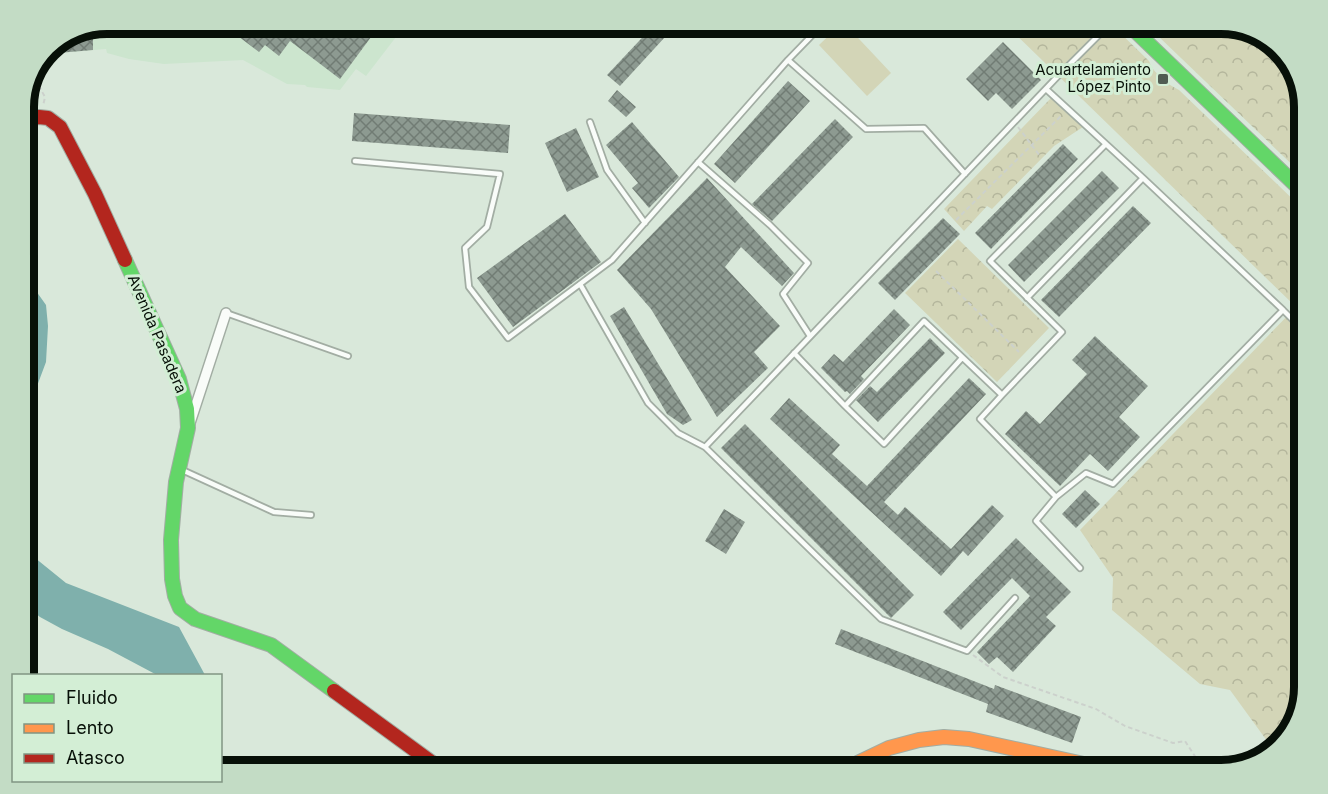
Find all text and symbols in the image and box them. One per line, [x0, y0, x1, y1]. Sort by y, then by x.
place label: Acuartelamiento López Pinto [1035, 60, 1151, 96]
marker: Acuartelamiento López Pinto [1156, 72, 1170, 86]
street label: Avenida Pasadera [124, 272, 191, 396]
legend [12, 674, 222, 782]
text: Fluido [66, 687, 118, 708]
text: Lento [66, 717, 114, 738]
text: Atasco [66, 747, 125, 768]

